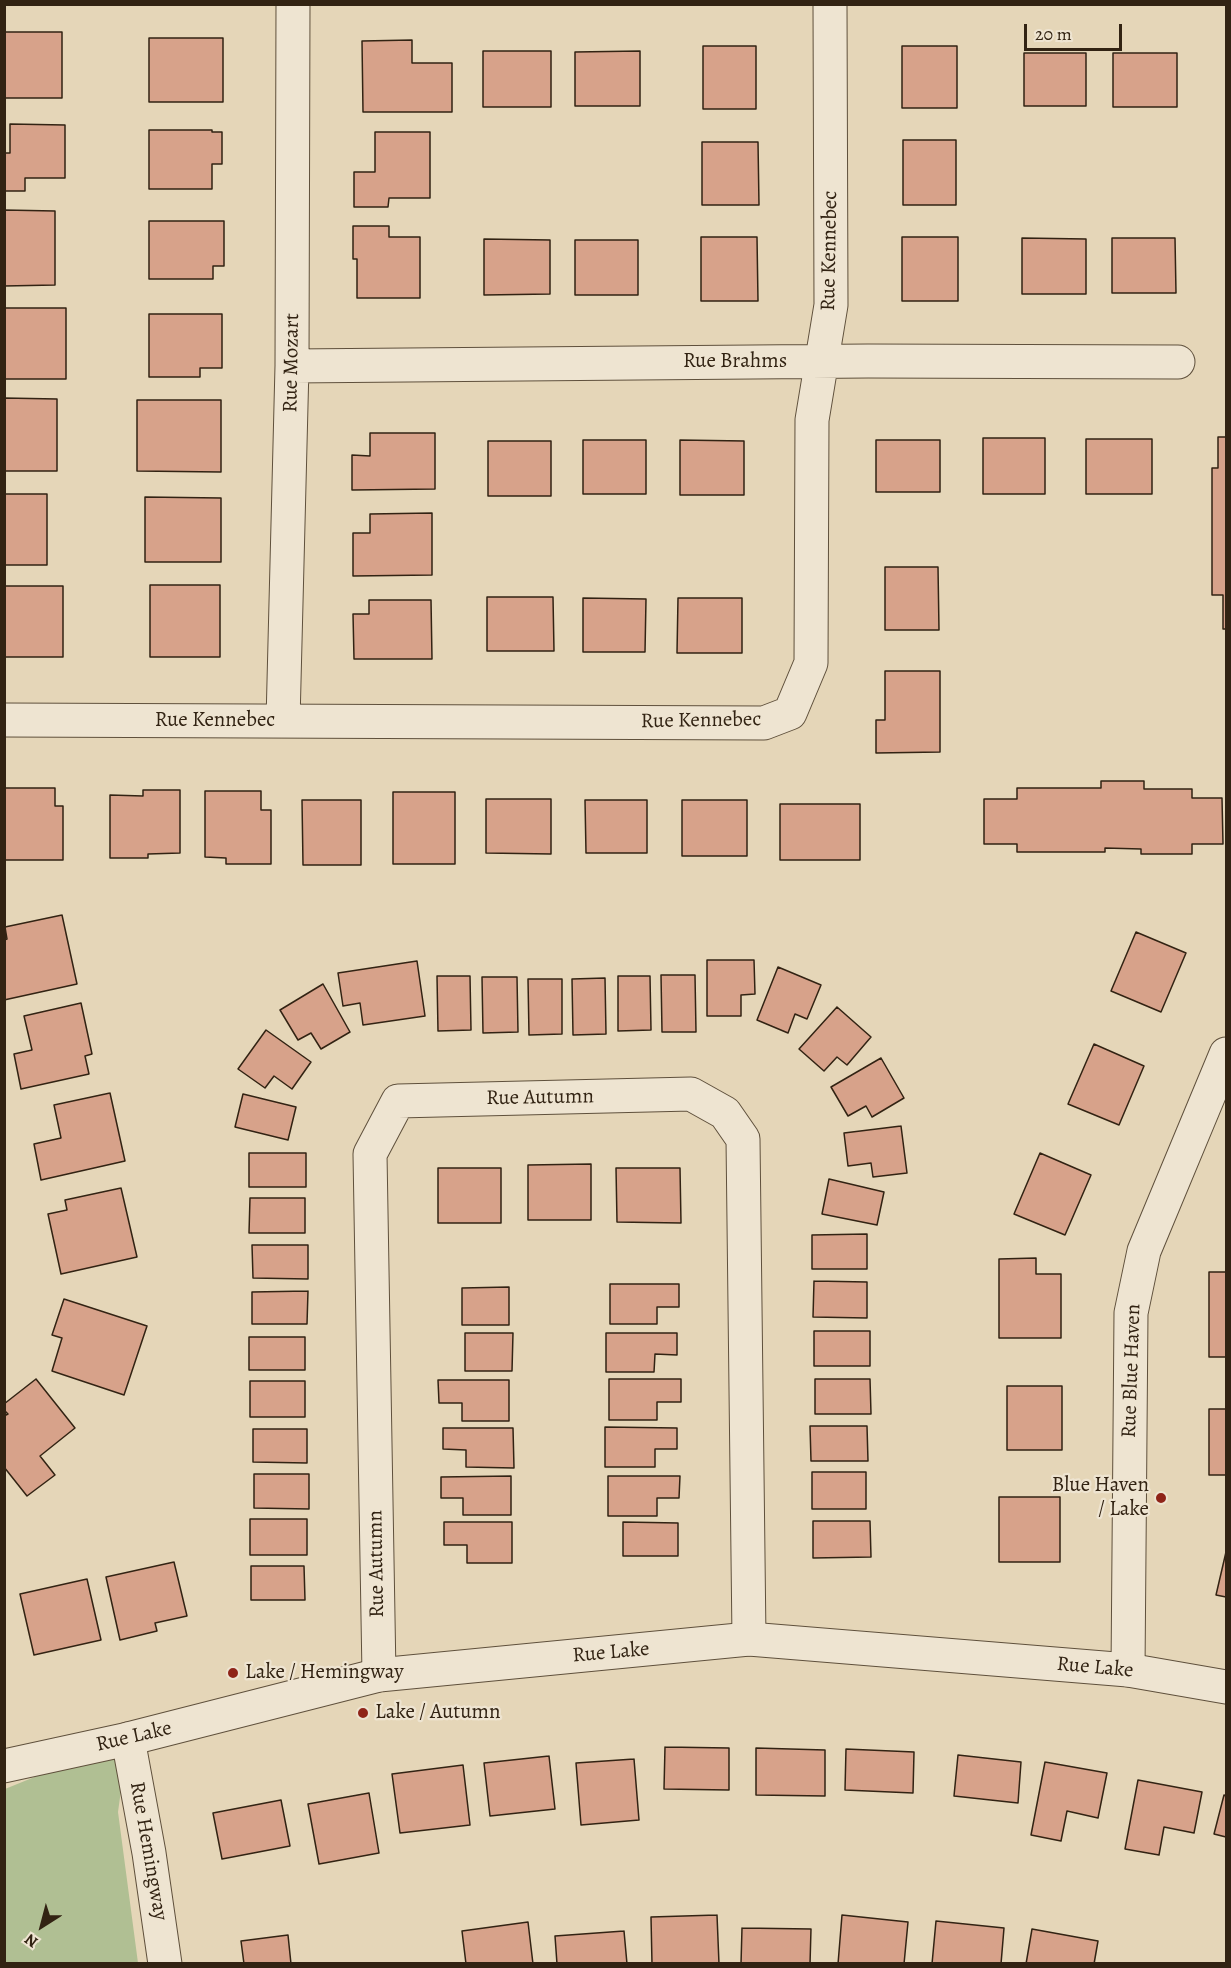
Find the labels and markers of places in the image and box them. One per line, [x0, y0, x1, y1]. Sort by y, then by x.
place label: Blue Haven / Lake [1052, 1473, 1149, 1523]
marker: Blue Haven / Lake [1154, 1491, 1168, 1505]
place label: Lake / Hemingway [245, 1660, 404, 1686]
marker: Lake / Hemingway [226, 1666, 240, 1680]
place label: Lake / Autumn [375, 1700, 501, 1726]
marker: Lake / Autumn [356, 1706, 370, 1720]

